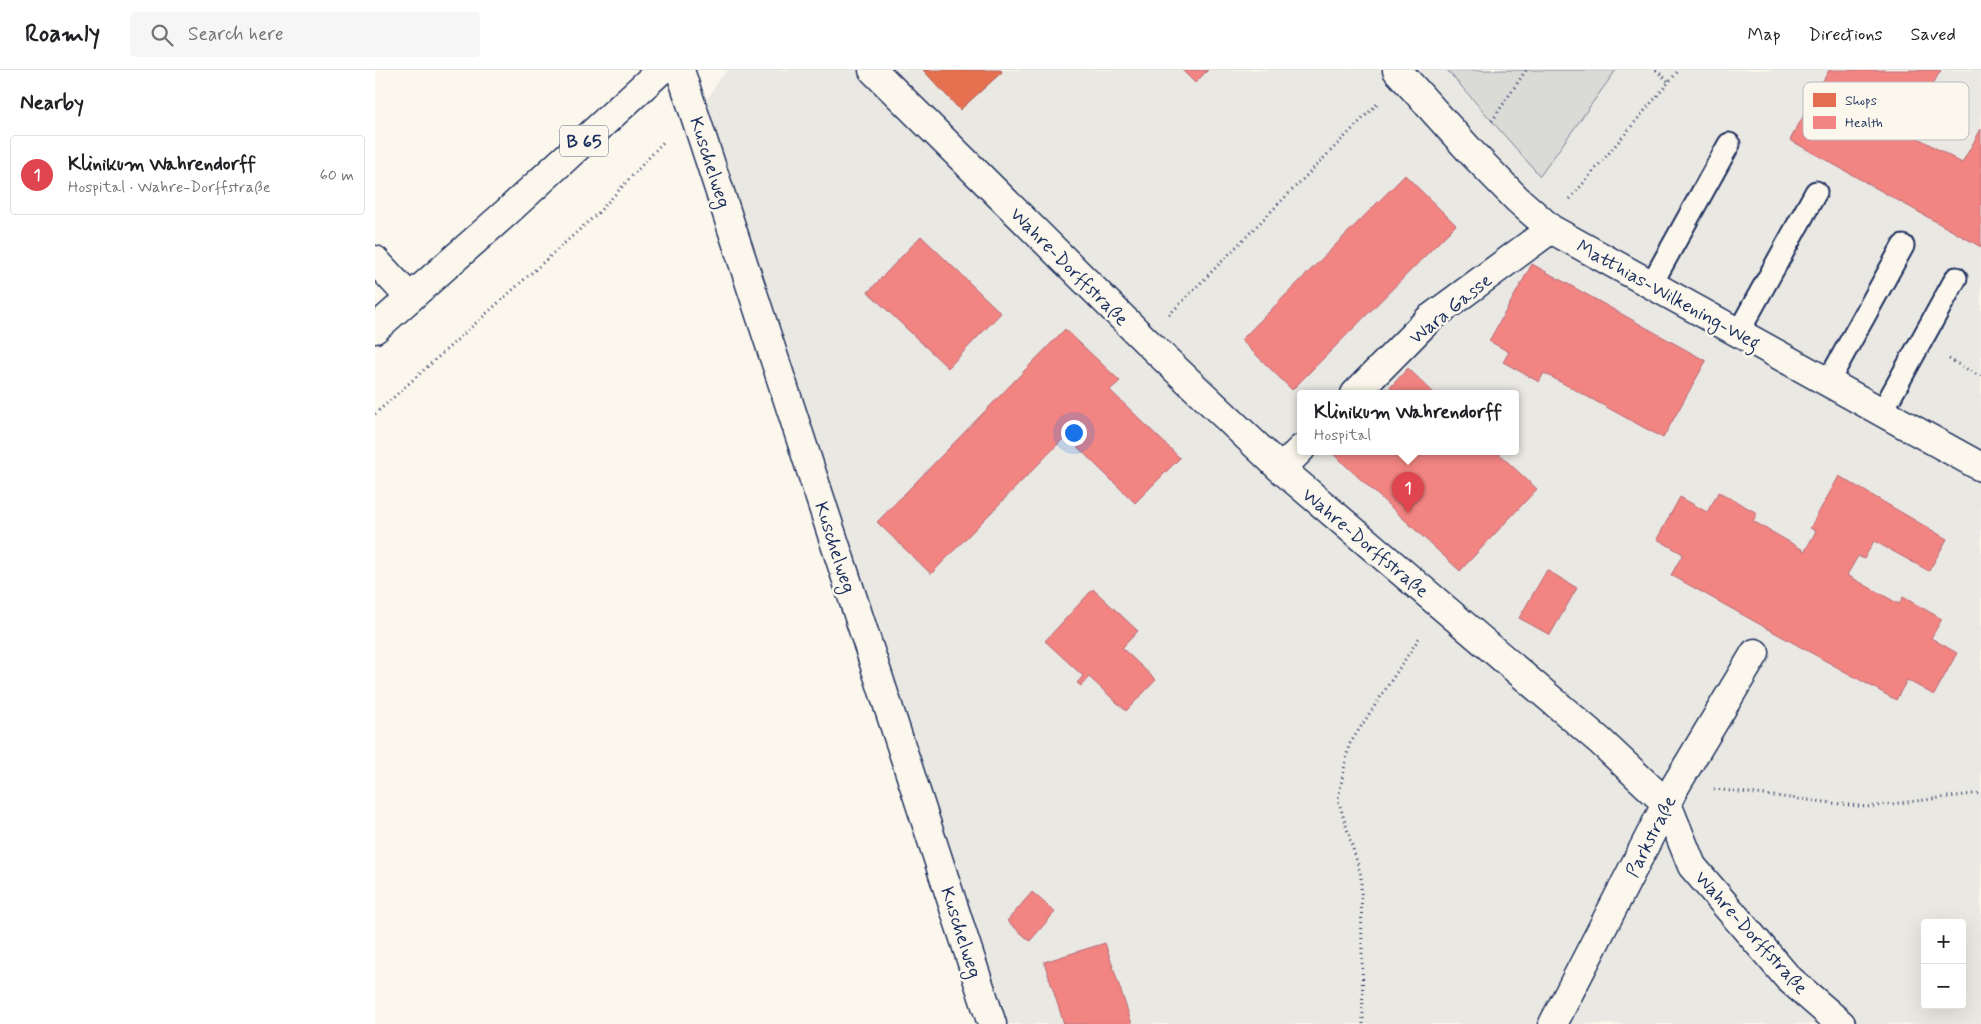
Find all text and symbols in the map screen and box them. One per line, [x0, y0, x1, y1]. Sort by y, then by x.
search box [130, 12, 480, 57]
text: Roamly [25, 19, 100, 50]
icon: search [148, 21, 176, 49]
text: Search here [188, 22, 284, 47]
text: Map [1748, 23, 1781, 47]
text: Directions [1809, 23, 1883, 47]
text: Saved [1911, 23, 1956, 47]
legend [1803, 82, 1969, 140]
text: Nearby [20, 89, 84, 117]
text: Shops [1845, 92, 1877, 110]
street label: Kuschelweg [681, 114, 736, 212]
text: Health [1845, 114, 1883, 132]
road number: B 65 [560, 126, 608, 156]
text: Klinikum Wahrendorff [68, 152, 256, 177]
text: 1 [33, 165, 41, 186]
text: 60 m [320, 165, 354, 186]
text: Hospital · Wahre-Dorffstraße [68, 177, 271, 198]
street label: Wahre-Dorffstraße [1004, 202, 1134, 332]
street label: Matthias-Wilkening-Weg [1570, 234, 1765, 359]
street label: Wara Gasse [1404, 268, 1497, 350]
popup [1297, 390, 1519, 455]
text: Klinikum Wahrendorff [1314, 400, 1502, 425]
your location [1061, 420, 1087, 446]
text: Hospital [1314, 425, 1371, 446]
pin: 1 [1392, 472, 1424, 513]
street label: Wahre-Dorffstraße [1296, 483, 1434, 604]
street label: Kuschelweg [806, 499, 861, 597]
street label: Parkstraße [1620, 792, 1683, 882]
street label: Wahre-Dorffstraße [1689, 866, 1813, 1000]
street label: Kuschelweg [932, 884, 987, 982]
map controls [1921, 919, 1966, 1009]
button: + [1921, 919, 1966, 964]
button: − [1921, 964, 1966, 1009]

